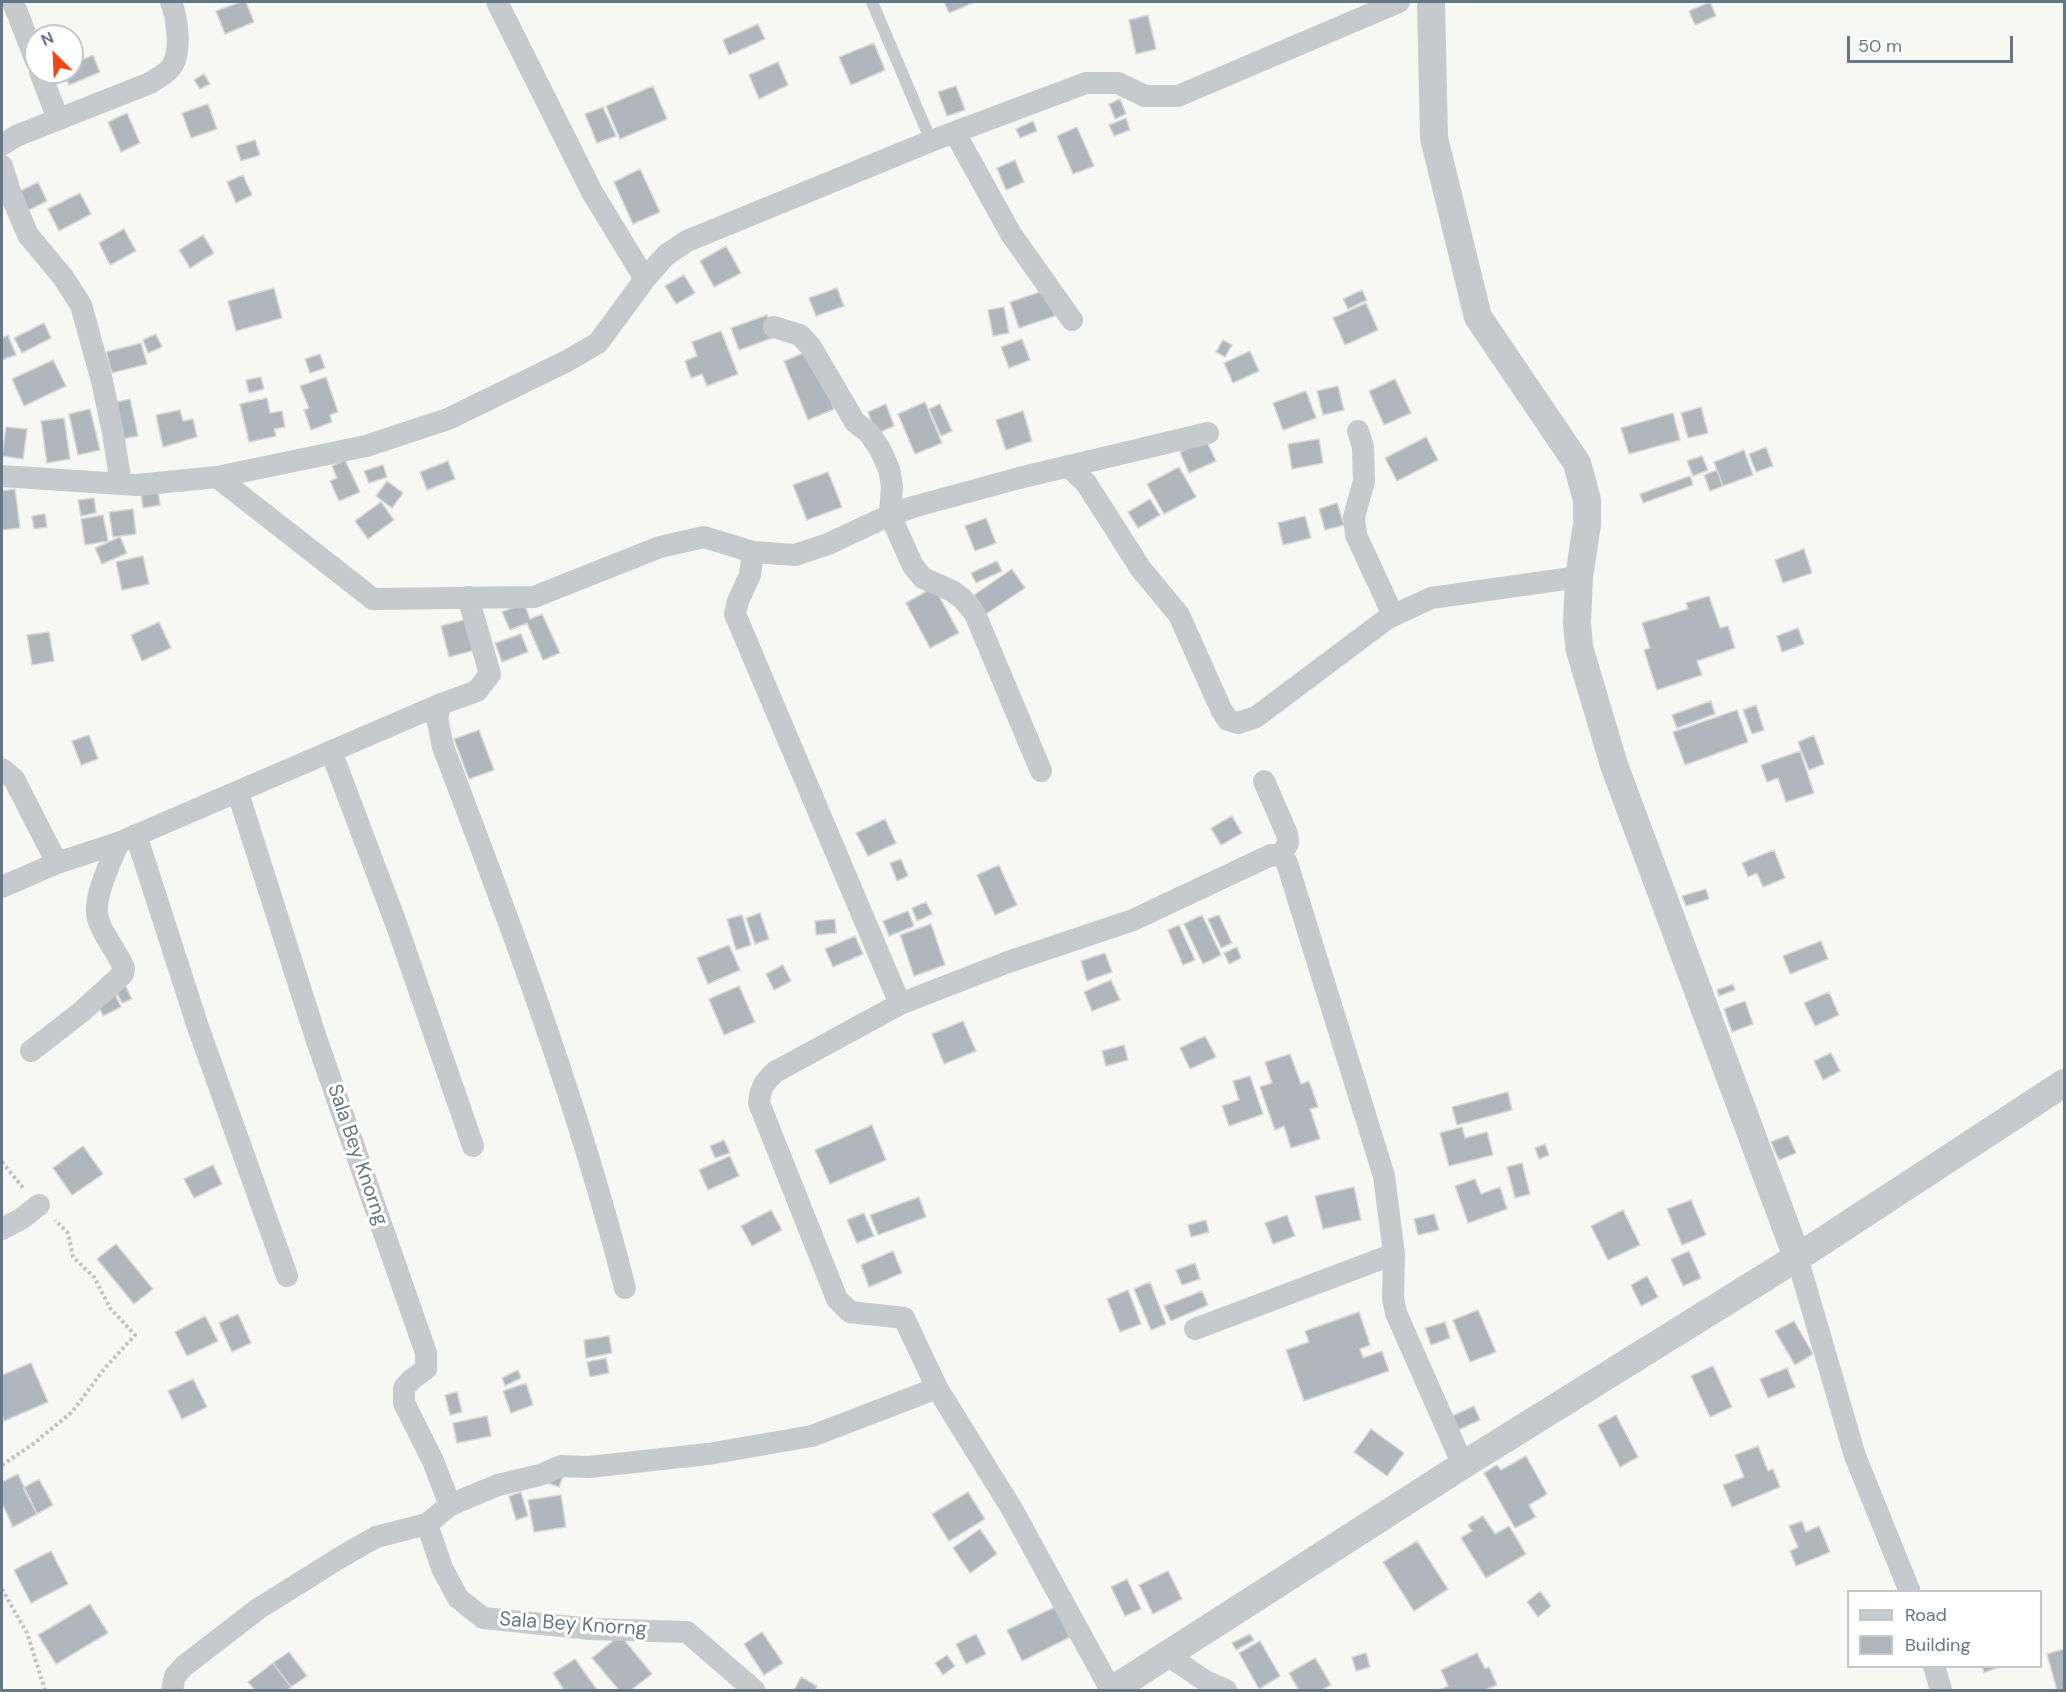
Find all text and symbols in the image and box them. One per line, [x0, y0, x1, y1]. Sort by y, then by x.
north arrow [24, 24, 84, 84]
scale bar [1850, 24, 2016, 62]
text: N [38, 27, 57, 51]
text: 50 m [1858, 34, 1902, 58]
street label: Sala Bey Knorng [322, 1081, 392, 1229]
legend [1847, 1590, 2042, 1668]
text: Road [1905, 1603, 1947, 1627]
street label: Sala Bey Knorng [499, 1608, 647, 1642]
text: Building [1905, 1633, 1970, 1657]

